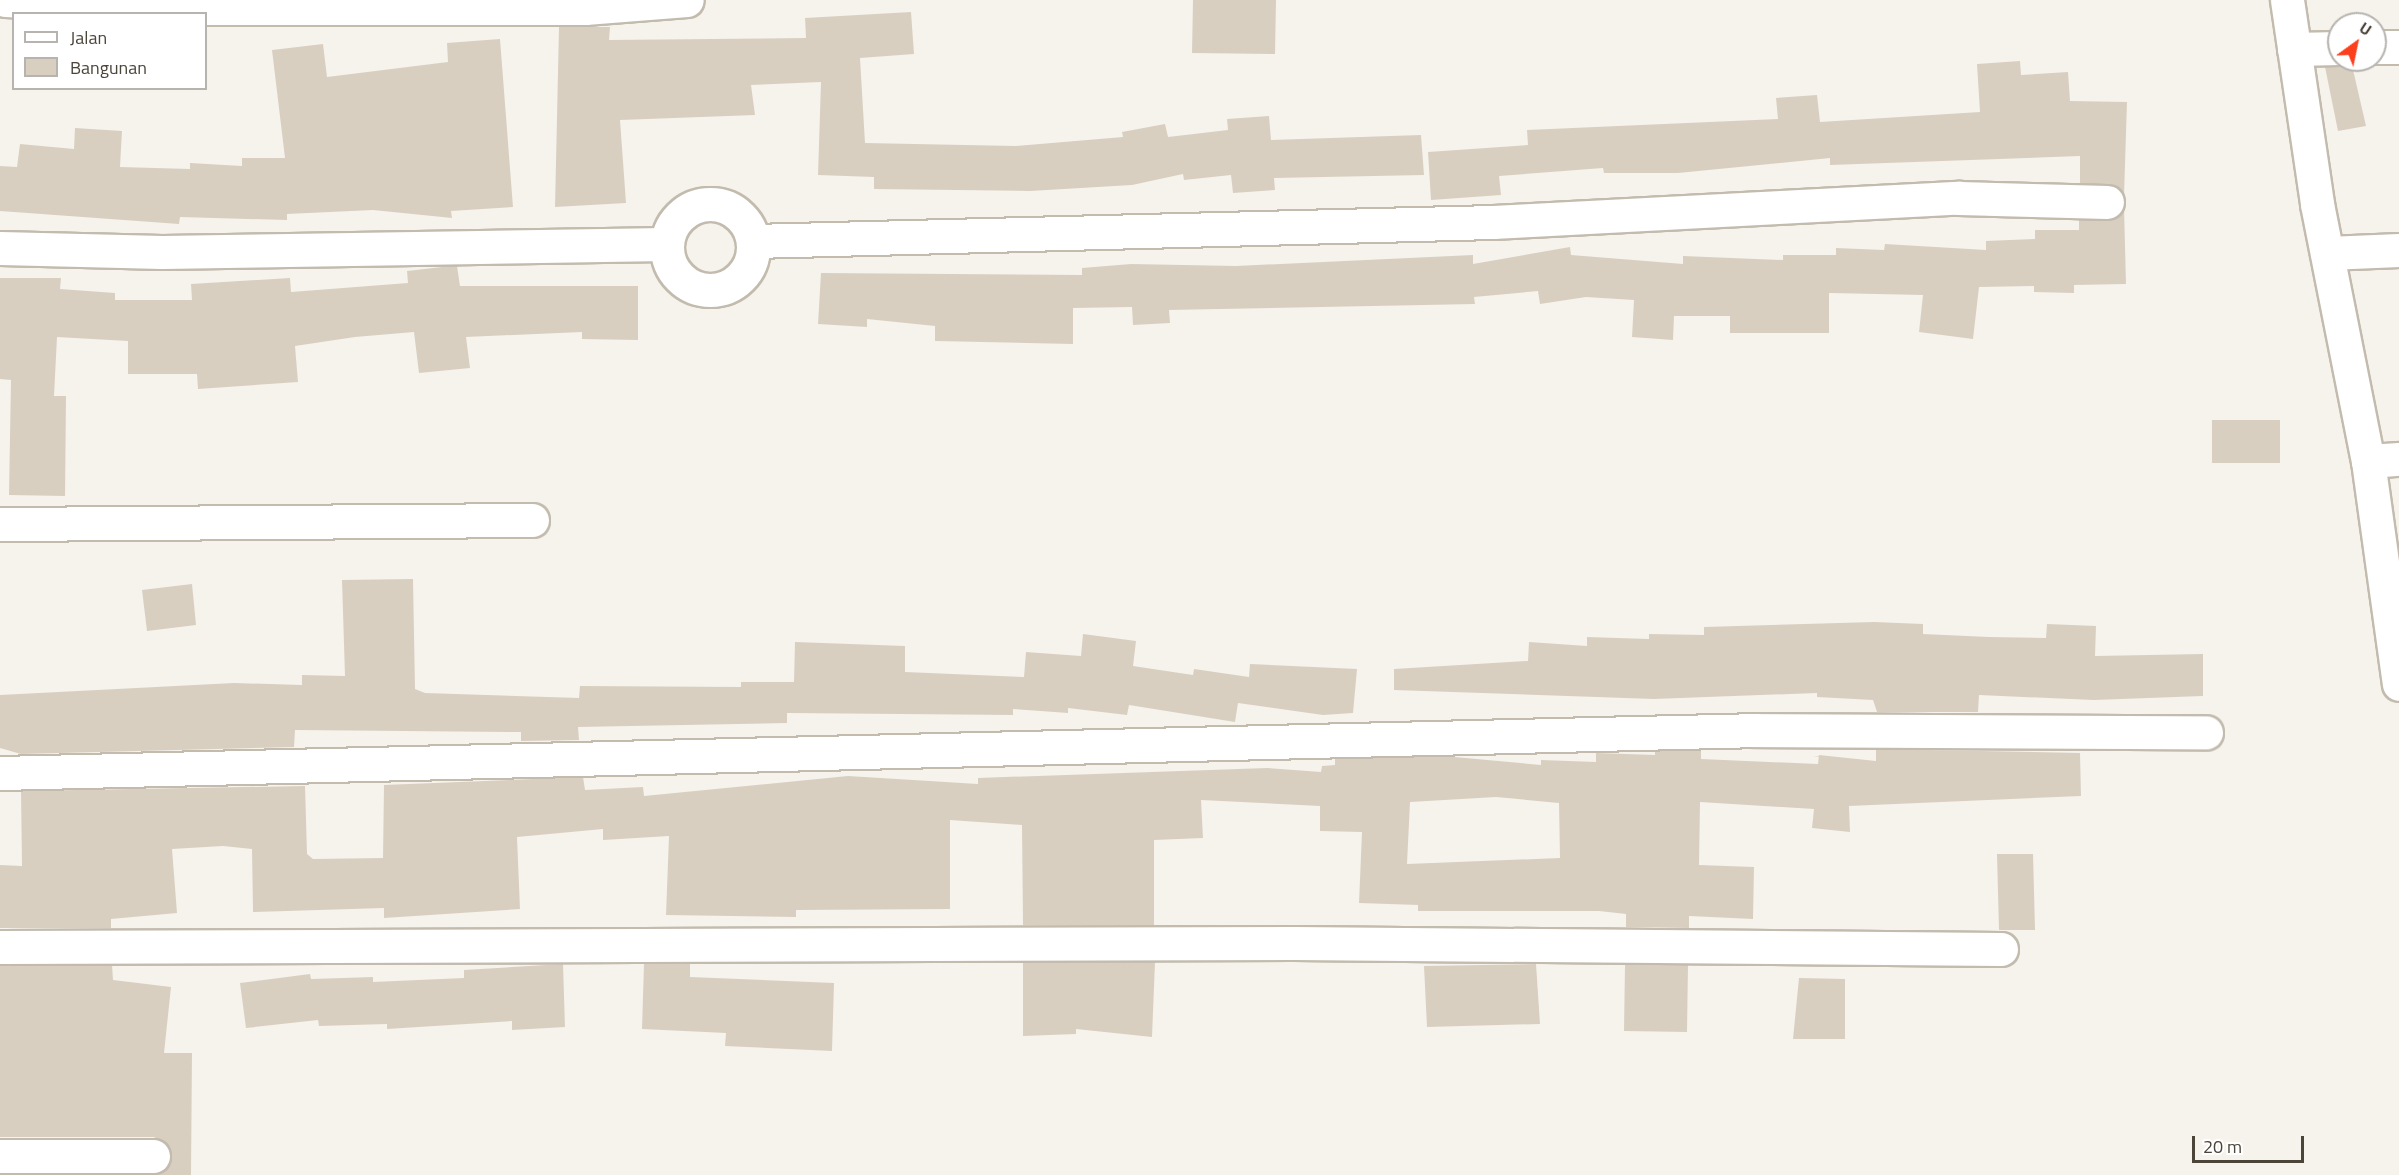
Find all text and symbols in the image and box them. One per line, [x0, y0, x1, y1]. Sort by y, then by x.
legend [12, 12, 207, 90]
north arrow [2327, 12, 2387, 72]
text: U [2355, 16, 2377, 41]
text: Jalan [70, 24, 107, 51]
text: Bangunan [70, 54, 147, 81]
scale bar [2195, 1124, 2308, 1162]
text: 20 m [2203, 1133, 2242, 1160]

